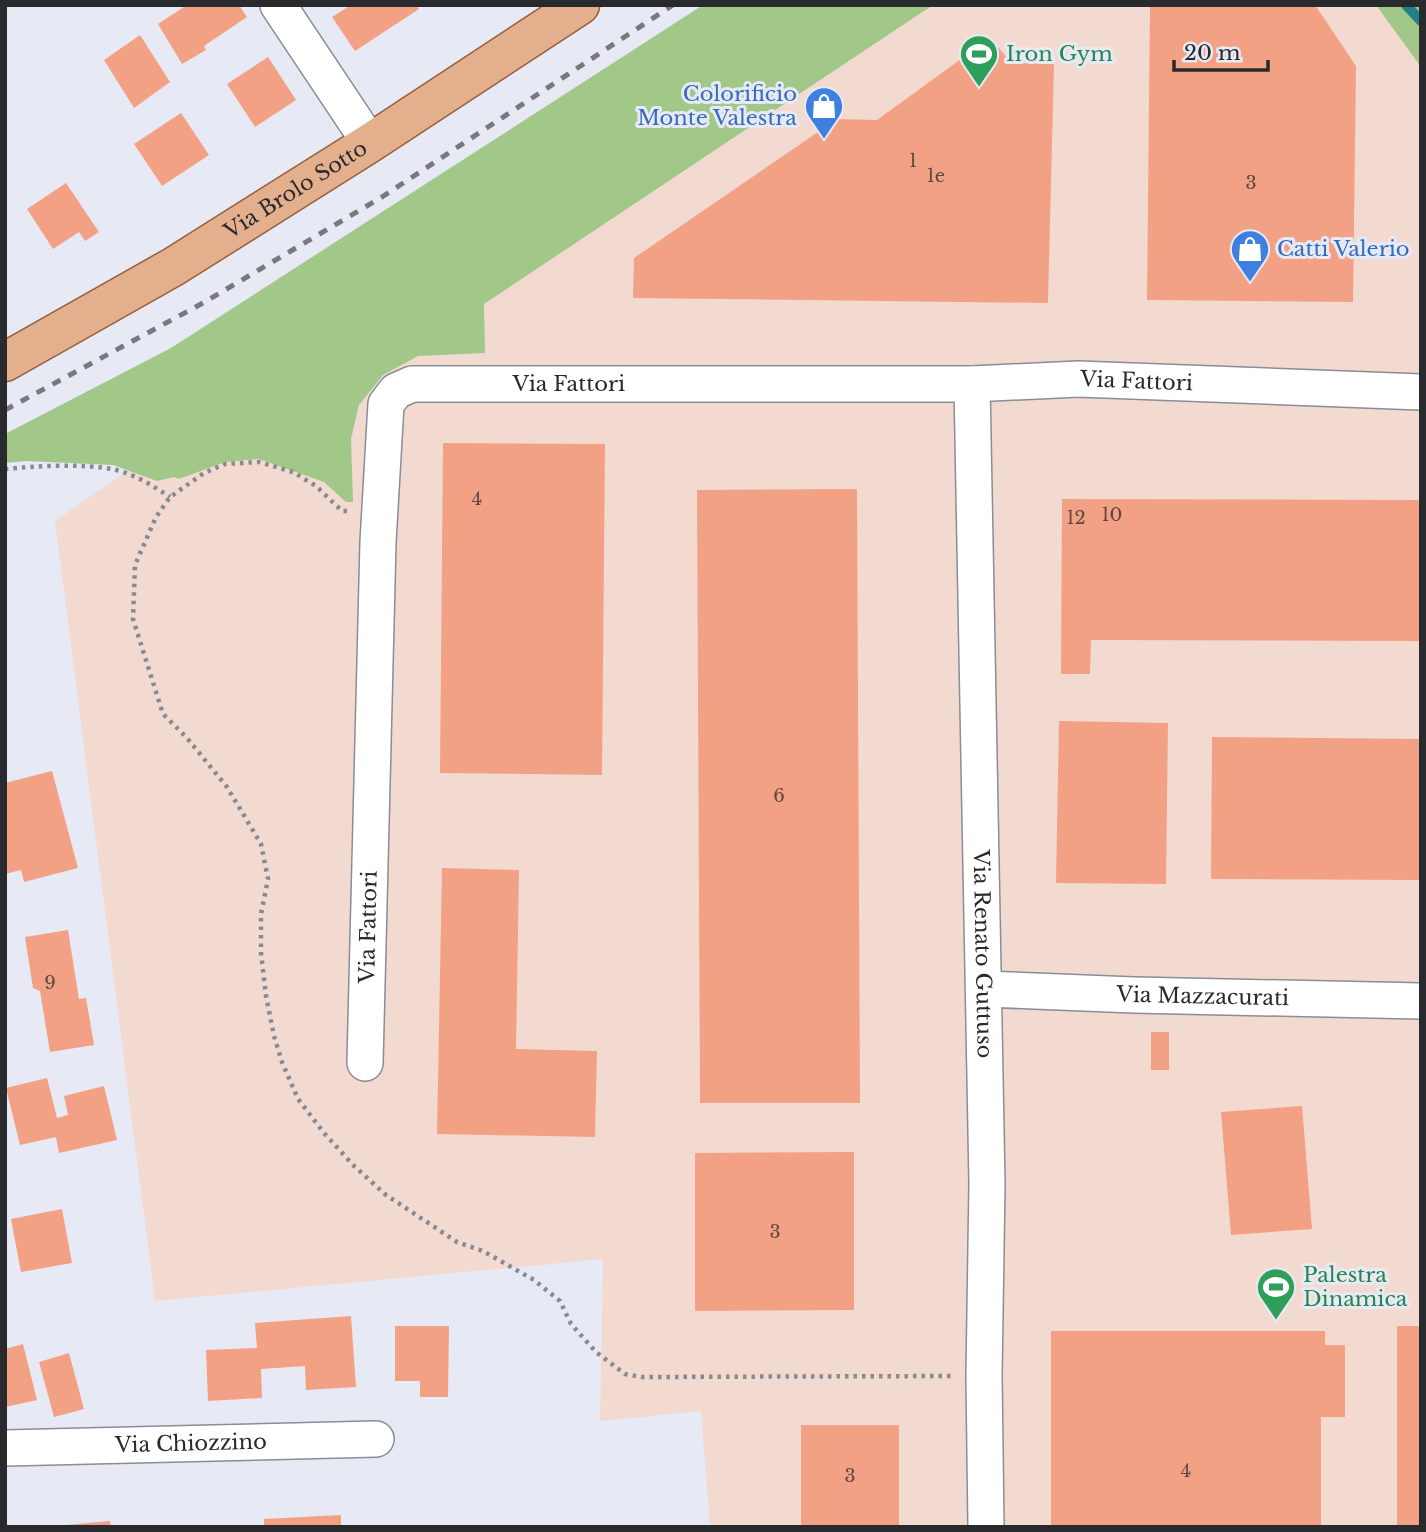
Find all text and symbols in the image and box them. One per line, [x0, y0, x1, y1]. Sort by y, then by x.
scale bar [1174, 28, 1268, 72]
sports icon: Iron Gym [958, 33, 1000, 88]
text: 20 m [1184, 40, 1241, 66]
place label: Iron Gym [1006, 41, 1113, 67]
place label: Colorificio Monte Valestra [637, 81, 797, 131]
shop icon: Colorificio Monte Valestra [803, 85, 845, 140]
street label: Via Brolo Sotto [219, 135, 372, 245]
house number: 1 [909, 150, 917, 172]
house number: 1e [927, 165, 945, 187]
house number: 3 [1245, 172, 1257, 194]
shop icon: Catti Valerio [1229, 228, 1271, 283]
place label: Catti Valerio [1277, 236, 1410, 262]
street label: Via Fattori [1079, 366, 1193, 396]
street label: Via Fattori [511, 371, 625, 397]
house number: 4 [472, 488, 482, 510]
house number: 10 [1102, 504, 1122, 526]
house number: 12 [1066, 507, 1086, 529]
house number: 6 [773, 785, 785, 807]
street label: Via Renato Guttuso [968, 848, 998, 1059]
street label: Via Fattori [354, 870, 383, 985]
house number: 9 [44, 972, 56, 994]
street label: Via Mazzacurati [1115, 981, 1289, 1011]
house number: 3 [769, 1221, 781, 1243]
place label: Palestra Dinamica [1303, 1262, 1408, 1312]
sports icon: Palestra Dinamica [1255, 1266, 1297, 1321]
street label: Via Chiozzino [114, 1429, 267, 1458]
house number: 4 [1181, 1460, 1191, 1482]
house number: 3 [844, 1465, 856, 1487]

